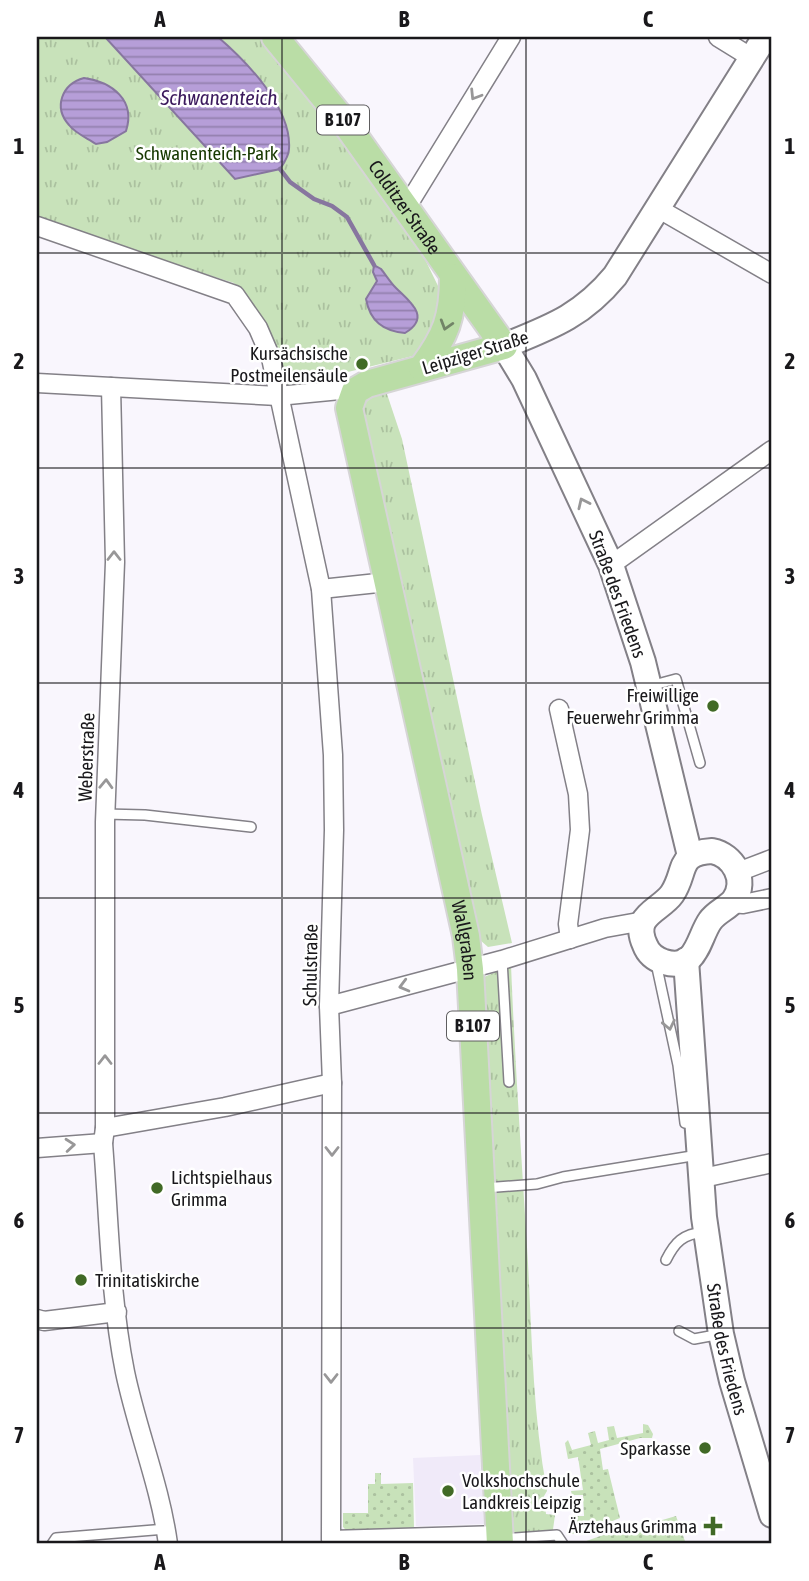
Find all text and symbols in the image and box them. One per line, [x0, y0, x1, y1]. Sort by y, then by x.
text: A [153, 6, 166, 32]
text: B [399, 6, 410, 32]
text: C [643, 6, 654, 32]
water label: Schwanenteich [160, 85, 277, 109]
one-way arrow [471, 87, 484, 100]
road number: B 107 [317, 106, 369, 134]
text: 1 [14, 133, 25, 159]
text: 1 [785, 133, 796, 159]
park label: Schwanenteich-Park [136, 142, 279, 164]
street label: Colditzer Straße [364, 156, 446, 258]
one-way arrow [440, 319, 455, 331]
street label: Leipziger Straße [419, 325, 531, 379]
place label: Kursächsische Postmeilensäule [230, 342, 348, 386]
text: 2 [14, 348, 24, 374]
text: 2 [785, 348, 795, 374]
marker: Kursächsische Postmeilensäule [354, 356, 370, 372]
one-way arrow [577, 498, 591, 510]
street label: Straße des Friedens [585, 527, 651, 661]
one-way arrow [106, 551, 122, 561]
text: 3 [14, 563, 24, 589]
text: 3 [785, 563, 795, 589]
place label: Freiwillige Feuerwehr Grimma [566, 684, 699, 728]
marker: Freiwillige Feuerwehr Grimma [705, 698, 721, 714]
street label: Weberstraße [73, 712, 99, 802]
text: 4 [13, 777, 25, 803]
text: 4 [784, 777, 796, 803]
one-way arrow [98, 778, 114, 788]
street label: Wallgraben [447, 898, 482, 981]
street label: Schulstraße [298, 924, 322, 1006]
one-way arrow [398, 978, 410, 993]
text: 5 [14, 992, 25, 1018]
text: 5 [785, 992, 796, 1018]
road number: B 107 [447, 1012, 499, 1041]
one-way arrow [661, 1019, 675, 1031]
one-way arrow [97, 1054, 113, 1065]
one-way arrow [65, 1138, 76, 1153]
one-way arrow [324, 1146, 339, 1157]
place label: Lichtspielhaus Grimma [171, 1166, 272, 1210]
marker: Lichtspielhaus Grimma [149, 1180, 165, 1196]
text: 6 [14, 1207, 25, 1233]
text: 6 [785, 1207, 796, 1233]
place label: Trinitatiskirche [95, 1269, 199, 1291]
marker: Trinitatiskirche [73, 1272, 89, 1288]
street label: Straße des Friedens [703, 1282, 753, 1418]
one-way arrow [323, 1374, 339, 1384]
text: 7 [14, 1422, 24, 1448]
text: 7 [785, 1422, 795, 1448]
place label: Sparkasse [620, 1437, 691, 1459]
marker: Sparkasse [697, 1440, 713, 1456]
place label: Volkshochschule Landkreis Leipzig [462, 1469, 582, 1513]
marker: Volkshochschule Landkreis Leipzig [440, 1483, 456, 1499]
place label: Ärztehaus Grimma [569, 1515, 697, 1537]
marker: Ärztehaus Grimma [703, 1516, 723, 1536]
text: A [153, 1549, 166, 1575]
text: B [399, 1549, 410, 1575]
text: C [643, 1549, 654, 1575]

